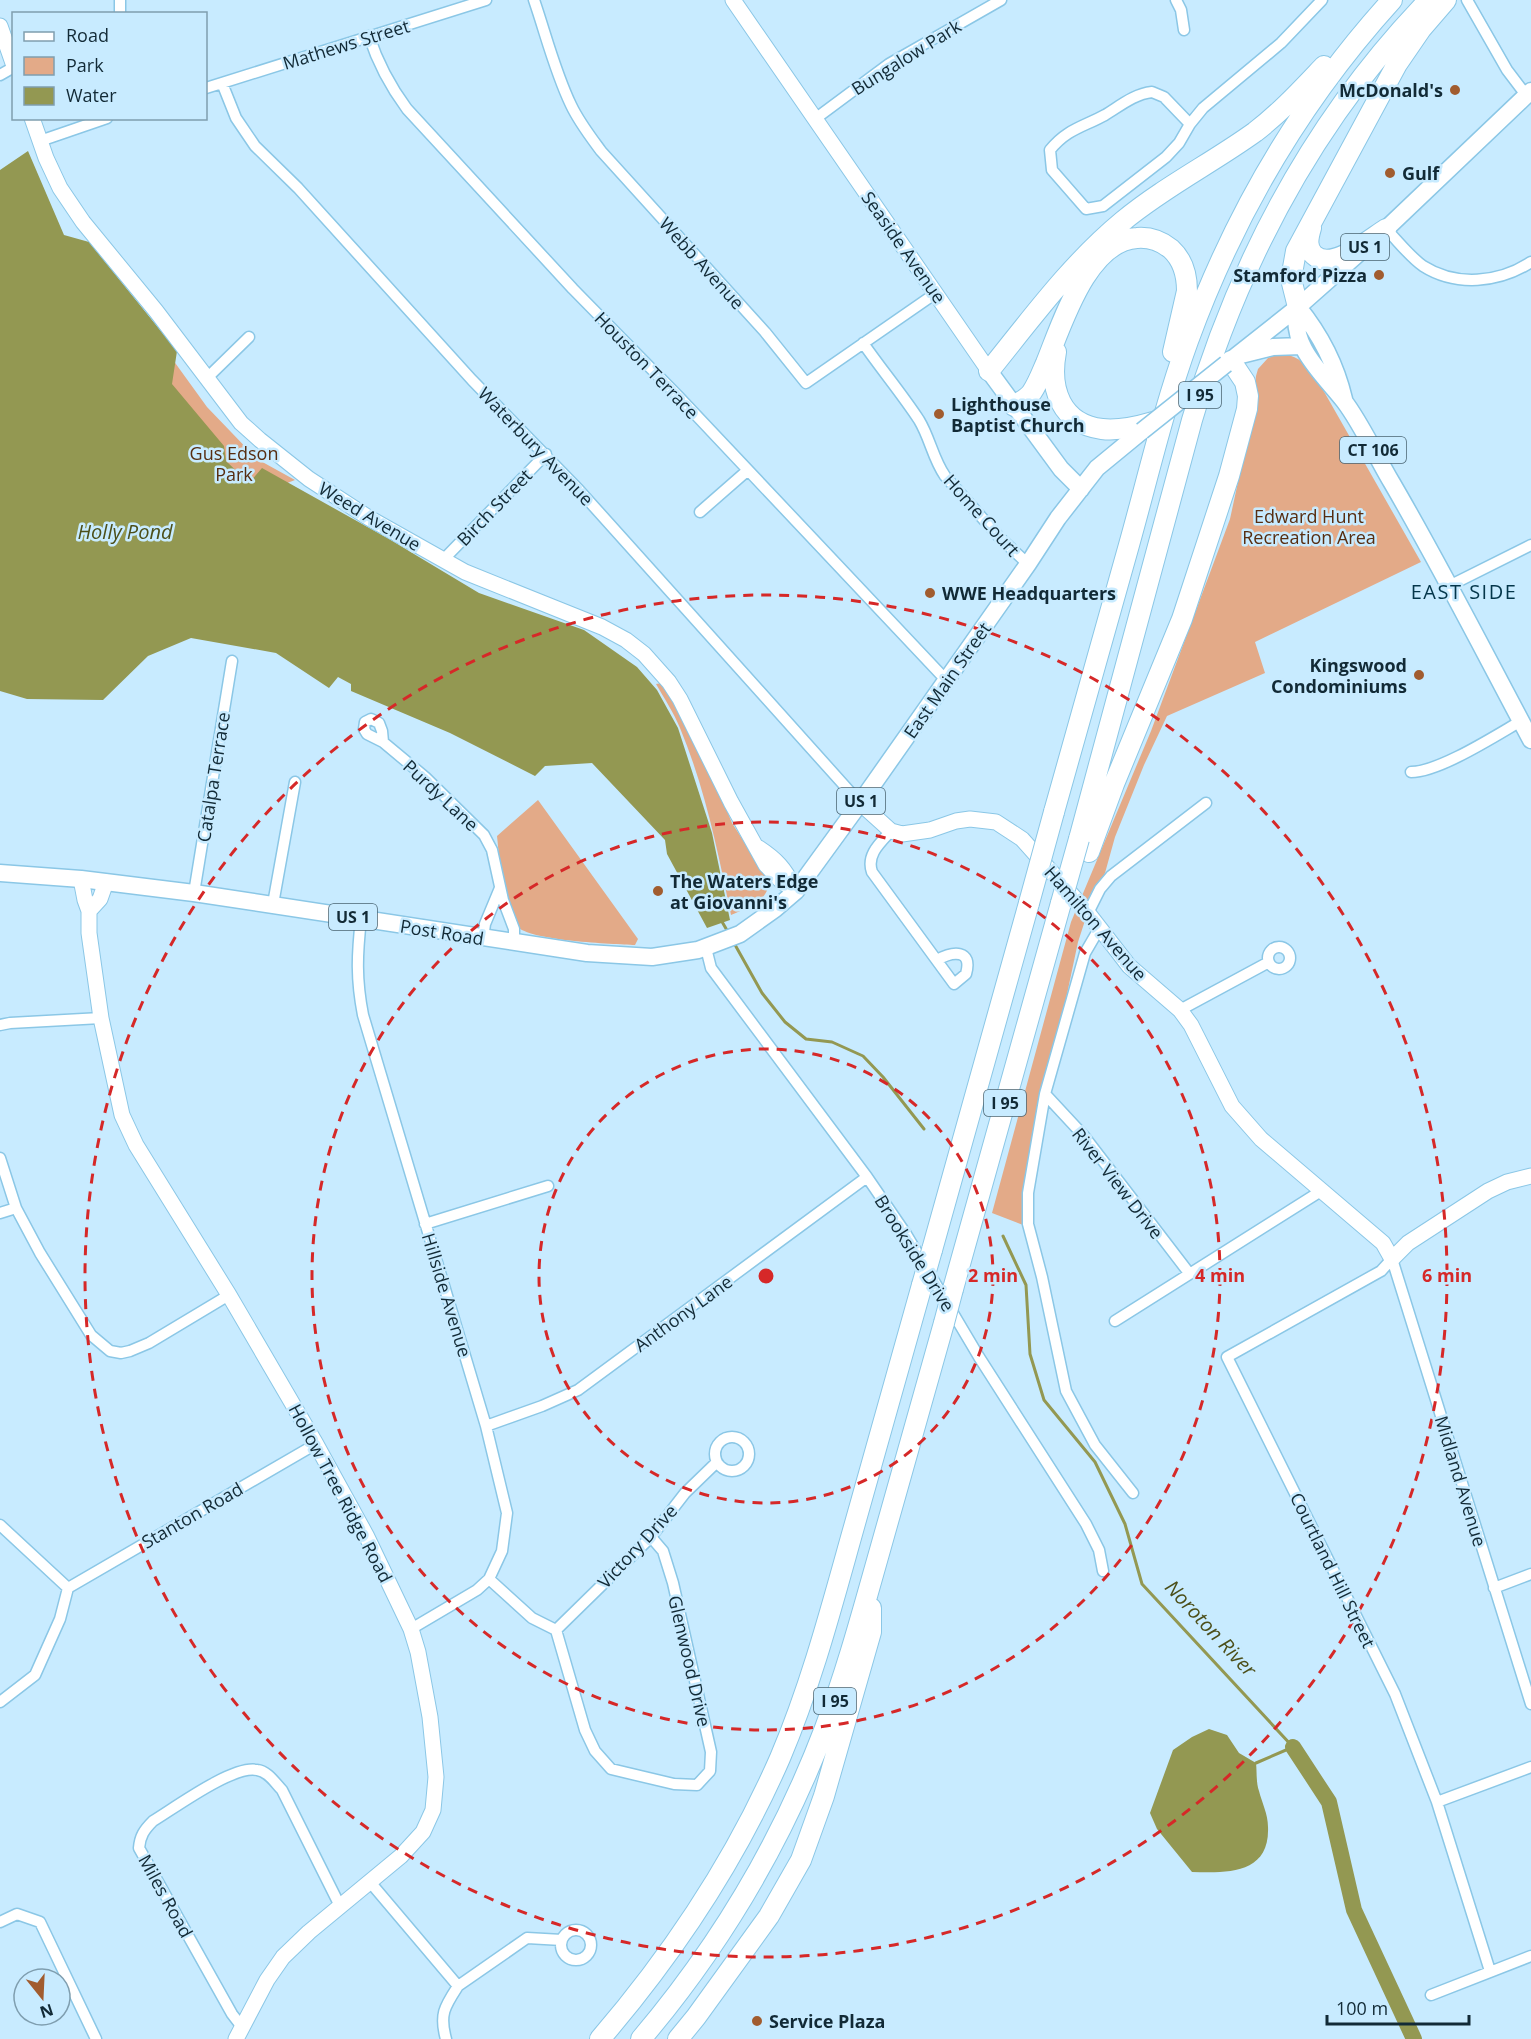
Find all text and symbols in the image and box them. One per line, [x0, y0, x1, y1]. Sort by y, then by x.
legend [12, 12, 207, 120]
street label: Mathews Street [280, 13, 412, 75]
street label: Bungalow Park [847, 13, 966, 100]
text: Road [66, 23, 109, 47]
text: Park [66, 53, 104, 77]
place label: McDonald's [1339, 78, 1443, 102]
text: Water [66, 83, 117, 107]
marker: McDonald's [1448, 83, 1462, 97]
place label: Gulf [1402, 161, 1440, 185]
marker: Gulf [1383, 166, 1397, 180]
street label: Seaside Avenue [856, 186, 952, 308]
street label: Webb Avenue [654, 212, 750, 314]
road number: US 1 [1341, 234, 1389, 260]
place label: Stamford Pizza [1233, 263, 1367, 287]
marker: Stamford Pizza [1372, 268, 1386, 282]
street label: Houston Terrace [590, 306, 704, 424]
street label: Waterbury Avenue [473, 381, 599, 511]
road number: I 95 [1179, 382, 1221, 408]
place label: Lighthouse Baptist Church [951, 392, 1085, 437]
marker: Lighthouse Baptist Church [932, 407, 946, 421]
road number: CT 106 [1340, 437, 1406, 463]
park label: Gus Edson Park [190, 441, 278, 486]
street label: Birch Street [451, 463, 537, 551]
street label: Home Court [939, 469, 1025, 561]
street label: Weed Avenue [314, 476, 426, 556]
park label: Edward Hunt Recreation Area [1242, 504, 1376, 549]
water label: Holly Pond [77, 518, 173, 545]
district label: EAST SIDE [1411, 578, 1517, 605]
place label: WWE Headquarters [942, 581, 1116, 605]
marker: WWE Headquarters [923, 586, 937, 600]
street label: East Main Street [898, 617, 996, 743]
place label: Kingswood Condominiums [1271, 653, 1407, 698]
marker: Kingswood Condominiums [1412, 668, 1426, 682]
street label: Catalpa Terrace [191, 710, 235, 844]
street label: Purdy Lane [398, 754, 484, 836]
road number: US 1 [837, 788, 885, 814]
street label: Hamilton Avenue [1039, 861, 1153, 985]
place label: The Waters Edge at Giovanni's [670, 869, 818, 914]
marker: The Waters Edge at Giovanni's [651, 884, 665, 898]
road number: US 1 [329, 904, 377, 930]
street label: Post Road [399, 914, 485, 950]
road number: I 95 [984, 1090, 1026, 1116]
street label: River View Drive [1067, 1122, 1169, 1244]
street label: Brookside Drive [870, 1190, 960, 1316]
street label: Hillside Avenue [417, 1230, 477, 1360]
text: 2 min [968, 1263, 1018, 1287]
text: 4 min [1195, 1263, 1245, 1287]
text: 6 min [1422, 1263, 1472, 1287]
centre of rings [756, 1266, 776, 1286]
street label: Anthony Lane [629, 1269, 737, 1357]
street label: Hollow Tree Ridge Road [284, 1400, 398, 1586]
street label: Midland Avenue [1430, 1413, 1492, 1549]
street label: Stanton Road [137, 1476, 247, 1554]
street label: Courtland Hill Street [1285, 1488, 1381, 1652]
street label: Victory Drive [592, 1499, 682, 1593]
water label: Noroton River [1159, 1574, 1263, 1683]
street label: Glenwood Drive [663, 1593, 717, 1729]
road number: I 95 [814, 1688, 856, 1714]
street label: Miles Road [133, 1850, 199, 1942]
north arrow [12, 1967, 72, 2027]
scale bar [1327, 1988, 1470, 2026]
text: 100 m [1336, 1996, 1388, 2020]
text: N [37, 1999, 56, 2024]
place label: Service Plaza [769, 2009, 885, 2033]
marker: Service Plaza [750, 2014, 764, 2028]

